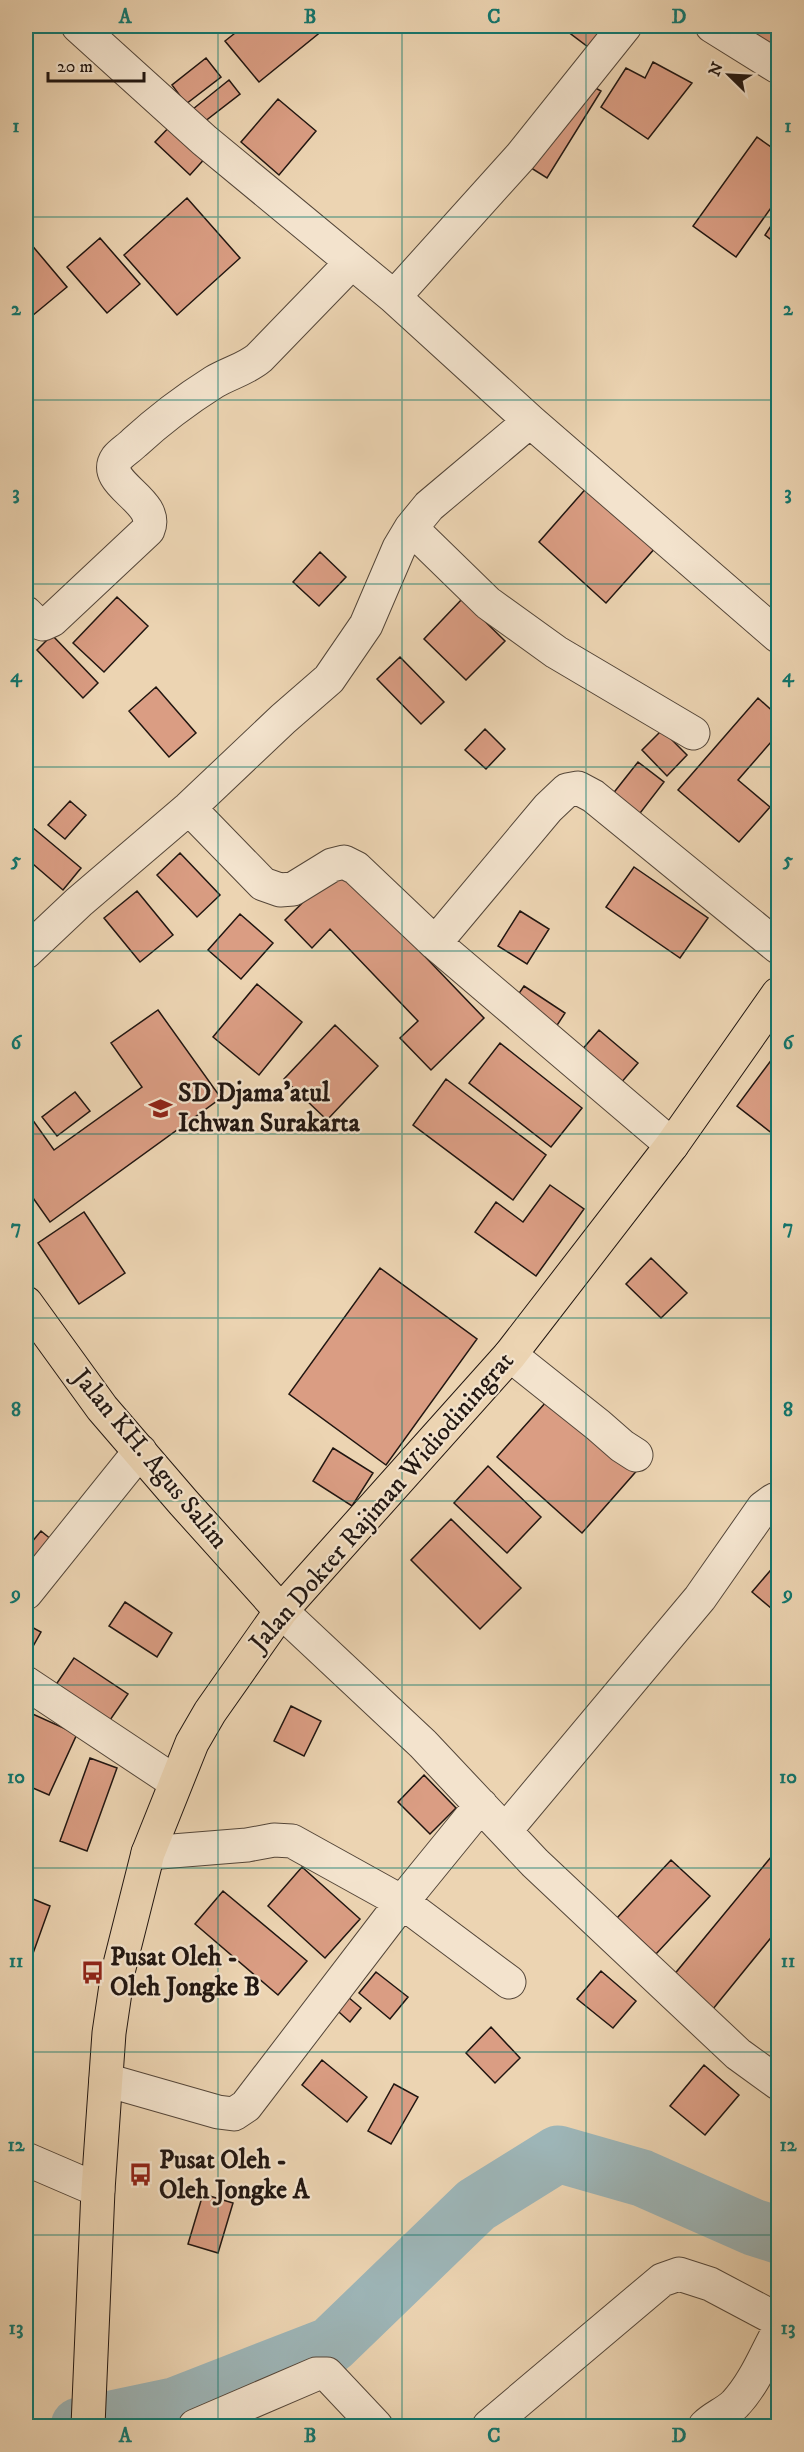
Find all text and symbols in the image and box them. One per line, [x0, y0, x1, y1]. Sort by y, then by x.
text: A [118, 5, 133, 30]
text: B [304, 5, 316, 30]
text: C [487, 5, 501, 30]
text: D [672, 5, 687, 30]
scale bar [48, 45, 144, 83]
north arrow [699, 45, 759, 105]
text: 20 m [57, 56, 93, 78]
text: N [704, 59, 728, 79]
text: 1 [12, 114, 20, 139]
text: 1 [784, 114, 792, 139]
text: 2 [11, 297, 22, 322]
text: 2 [783, 297, 794, 322]
text: 3 [12, 481, 20, 506]
text: 3 [784, 481, 792, 506]
text: 4 [10, 664, 23, 689]
text: 4 [782, 664, 795, 689]
text: 5 [10, 848, 21, 873]
text: 5 [782, 848, 793, 873]
text: 6 [11, 1031, 23, 1056]
text: 6 [783, 1031, 795, 1056]
place label: SD Djama'atul Ichwan Surakarta [178, 1077, 361, 1140]
school or university icon: SD Djama'atul Ichwan Surakarta [147, 1095, 173, 1121]
text: 7 [11, 1215, 21, 1240]
text: 7 [783, 1215, 793, 1240]
street label: Jalan Dokter Rajiman Widiodiningrat [241, 1345, 521, 1660]
street label: Jalan KH. Agus Salim [64, 1360, 235, 1556]
text: 8 [11, 1398, 21, 1423]
text: 8 [783, 1398, 793, 1423]
text: 9 [9, 1582, 21, 1607]
text: 9 [781, 1582, 793, 1607]
text: 10 [7, 1765, 25, 1790]
text: 10 [779, 1765, 797, 1790]
place label: Pusat Oleh - Oleh Jongke B [110, 1941, 260, 2004]
text: 11 [9, 1949, 23, 1974]
text: 11 [781, 1949, 795, 1974]
bus stop icon: Pusat Oleh - Oleh Jongke B [79, 1959, 105, 1985]
text: 12 [7, 2133, 26, 2158]
text: 12 [779, 2133, 798, 2158]
place label: Pusat Oleh - Oleh Jongke A [159, 2144, 311, 2207]
bus stop icon: Pusat Oleh - Oleh Jongke A [128, 2162, 154, 2188]
text: 13 [9, 2316, 23, 2341]
text: 13 [781, 2316, 795, 2341]
text: A [118, 2424, 133, 2449]
text: B [304, 2424, 316, 2449]
text: C [487, 2424, 501, 2449]
text: D [672, 2424, 687, 2449]

